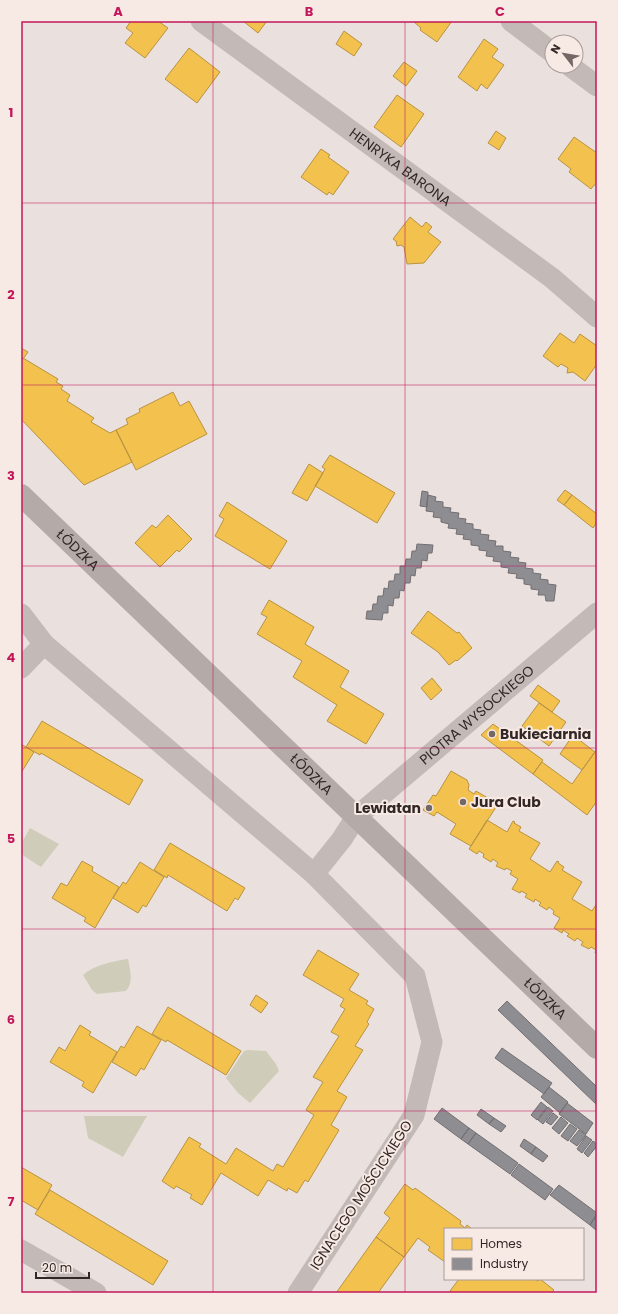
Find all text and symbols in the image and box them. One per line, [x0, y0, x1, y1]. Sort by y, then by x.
text: A [113, 2, 123, 21]
text: B [305, 2, 314, 21]
text: C [495, 2, 505, 21]
north arrow [544, 34, 584, 74]
text: N [546, 41, 564, 57]
text: 1 [9, 103, 13, 122]
street label: HENRYKA BARONA [345, 123, 455, 211]
text: 2 [7, 285, 15, 304]
text: 3 [7, 466, 15, 485]
street label: ŁÓDZKA [52, 524, 104, 575]
text: 4 [7, 648, 16, 667]
street label: PIOTRA WYSOCKIEGO [415, 660, 538, 769]
place label: Bukieciarnia [500, 724, 591, 744]
marker: Bukieciarnia [487, 729, 497, 739]
street label: ŁÓDZKA [286, 749, 338, 799]
place label: Jura Club [471, 792, 541, 812]
marker: Jura Club [458, 797, 468, 807]
place label: Lewiatan [355, 798, 421, 818]
marker: Lewiatan [424, 803, 434, 813]
text: 5 [7, 829, 15, 848]
street label: ŁÓDZKA [520, 973, 571, 1024]
text: 6 [7, 1010, 15, 1029]
street label: IGNACEGO MOŚCICKIEGO [305, 1116, 417, 1274]
text: 7 [8, 1192, 15, 1211]
legend [444, 1228, 584, 1280]
text: Homes [480, 1235, 522, 1252]
scale bar [36, 1254, 89, 1280]
text: Industry [480, 1255, 529, 1272]
text: 20 m [42, 1259, 72, 1276]

